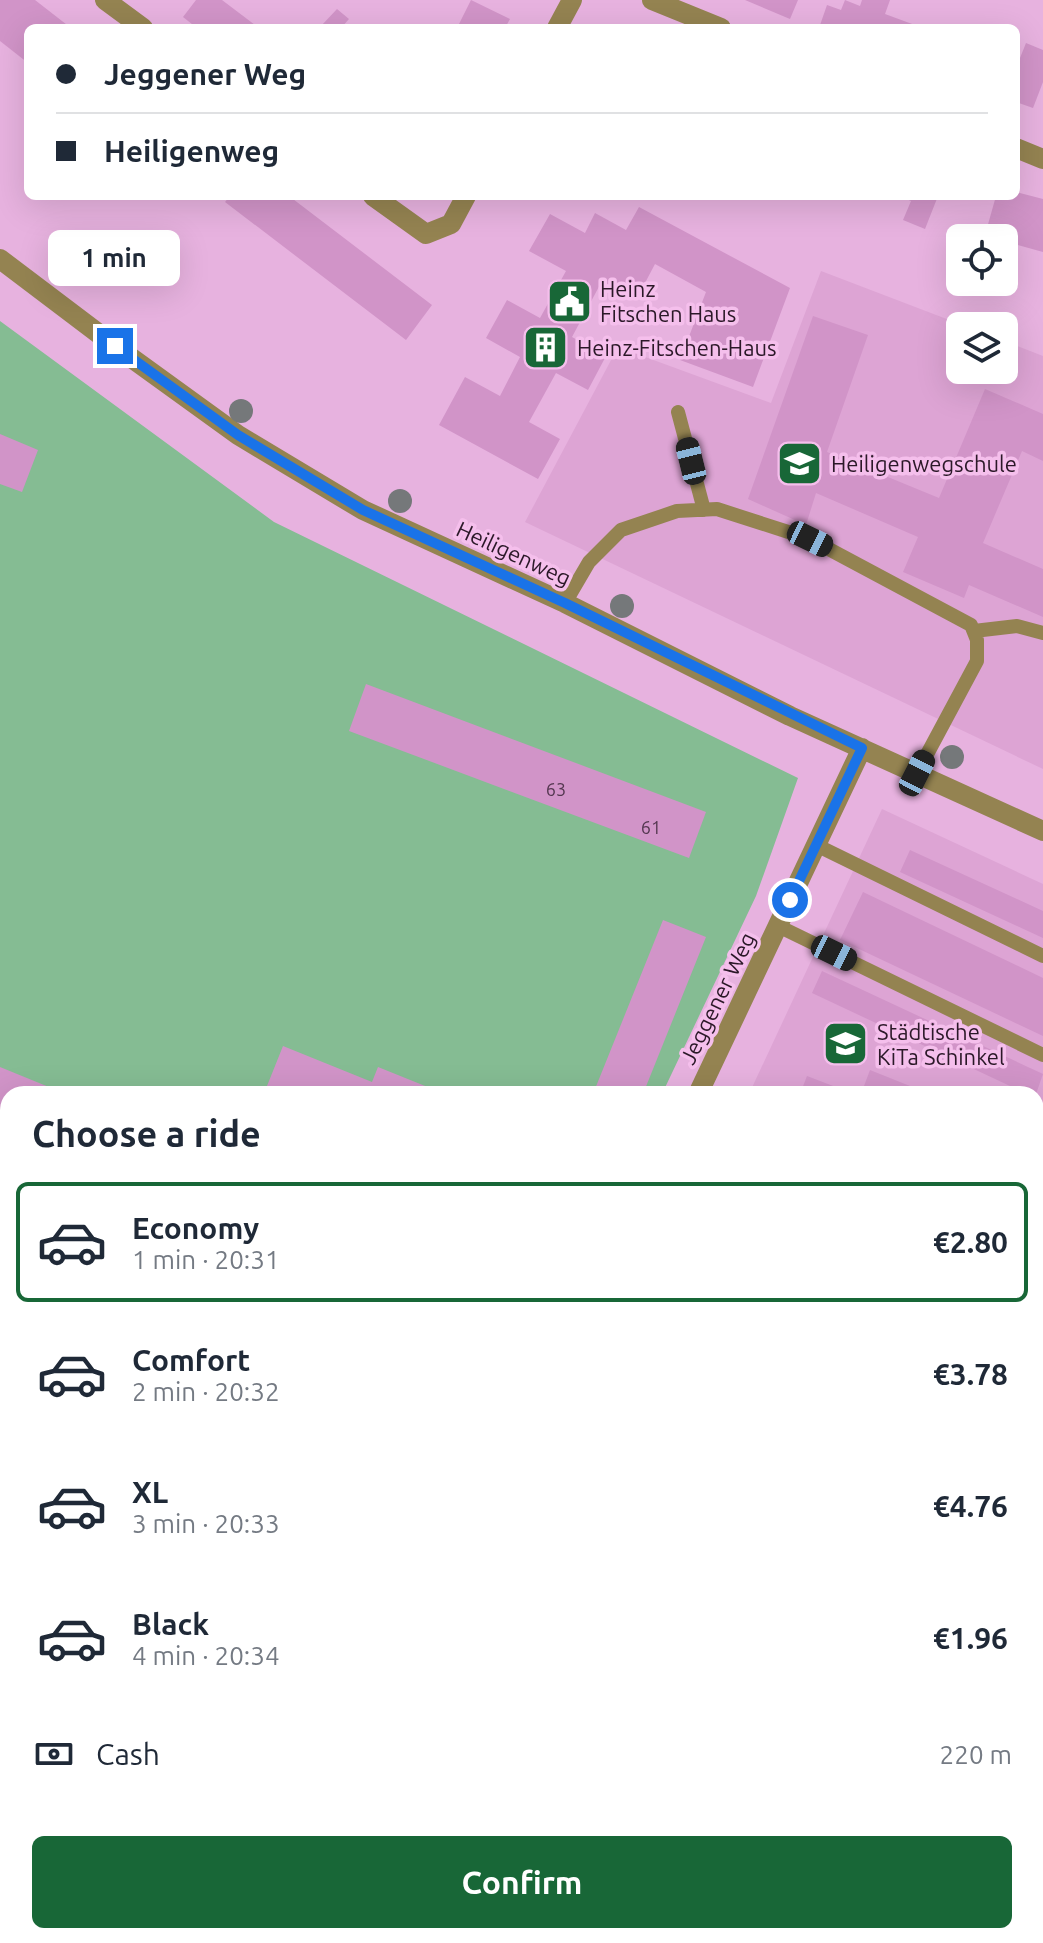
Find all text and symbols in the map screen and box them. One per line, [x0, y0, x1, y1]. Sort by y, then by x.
text: Jeggener Weg [104, 57, 306, 91]
text: Heiligenweg [104, 134, 279, 168]
map controls [946, 224, 1018, 384]
button: locate [946, 224, 1018, 296]
callout: 1 min [49, 230, 181, 286]
text: 1 min [81, 243, 147, 272]
place label: Heinz Fitschen Haus [600, 276, 736, 326]
public building icon: Heinz Fitschen Haus [545, 277, 593, 325]
button: layers [946, 312, 1018, 384]
building icon: Heinz-Fitschen-Haus [522, 323, 570, 371]
route end [97, 328, 133, 364]
place label: Heinz-Fitschen-Haus [577, 335, 777, 360]
car [674, 435, 708, 487]
school or university icon: Heiligenwegschule [776, 439, 824, 487]
place label: Heiligenwegschule [831, 451, 1017, 476]
street label: Heiligenweg [453, 516, 575, 590]
car [783, 518, 837, 560]
car [895, 746, 939, 800]
house number: 63 [546, 779, 566, 799]
house number: 61 [641, 817, 661, 837]
route start [772, 882, 808, 918]
street label: Jeggener Weg [674, 928, 760, 1068]
car [807, 932, 861, 974]
place label: Städtische KiTa Schinkel [877, 1019, 1005, 1069]
school or university icon: Städtische KiTa Schinkel [822, 1020, 870, 1068]
text: Choose a ride [32, 1113, 261, 1154]
icon: car [36, 1206, 108, 1278]
text: Economy [132, 1211, 259, 1245]
text: €2.80 [933, 1225, 1008, 1259]
text: 1 min · 20:31 [132, 1245, 280, 1274]
icon: car [36, 1338, 108, 1410]
text: Comfort [132, 1343, 250, 1377]
text: €3.78 [933, 1357, 1008, 1391]
text: 2 min · 20:32 [132, 1377, 280, 1406]
icon: car [36, 1470, 108, 1542]
text: XL [132, 1475, 168, 1509]
text: €4.76 [933, 1489, 1008, 1523]
text: 3 min · 20:33 [132, 1509, 280, 1538]
icon: car [36, 1602, 108, 1674]
text: Black [132, 1607, 209, 1641]
text: €1.96 [933, 1621, 1008, 1655]
text: 4 min · 20:34 [132, 1641, 280, 1670]
icon: cash [32, 1732, 76, 1776]
text: Cash [96, 1737, 160, 1771]
text: 220 m [940, 1740, 1012, 1769]
button: Confirm [32, 1836, 1012, 1928]

